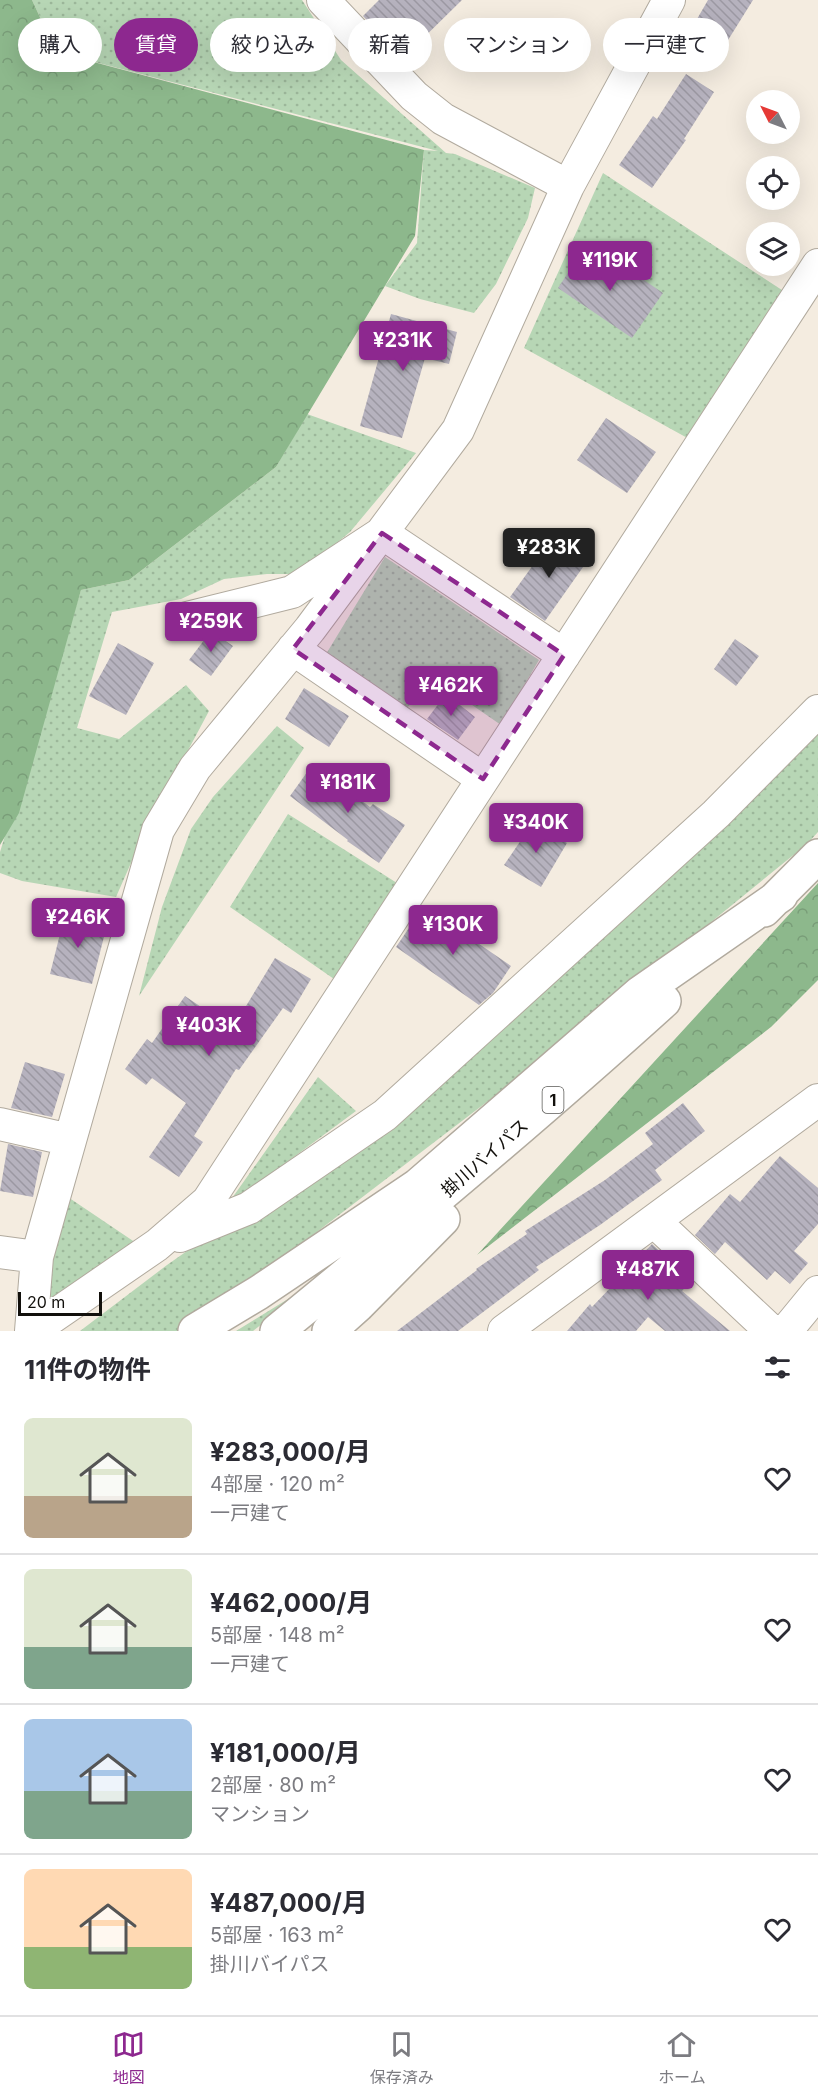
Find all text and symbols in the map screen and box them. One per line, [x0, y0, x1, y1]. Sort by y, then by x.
chip: 購入 [18, 18, 102, 72]
chip: 賃貸 [114, 18, 198, 72]
chip: 絞り込み [210, 18, 336, 72]
chip: 新着 [348, 18, 432, 72]
chip: マンション [444, 18, 591, 72]
chip: 一戸建て [603, 18, 729, 72]
north arrow [746, 90, 800, 144]
map controls [746, 90, 800, 276]
button: locate [746, 156, 800, 210]
button: layers [746, 222, 800, 276]
pin: ¥119K [568, 241, 652, 292]
text: ¥119K [582, 248, 638, 272]
pin: ¥231K [361, 321, 445, 372]
text: ¥231K [373, 328, 433, 352]
pin: ¥283K [507, 528, 591, 579]
text: ¥283K [517, 535, 581, 559]
pin: ¥259K [169, 602, 253, 653]
text: ¥259K [179, 609, 243, 633]
pin: ¥462K [409, 666, 493, 717]
text: ¥462K [419, 673, 483, 697]
pin: ¥181K [306, 763, 390, 814]
text: ¥181K [320, 770, 376, 794]
pin: ¥340K [494, 803, 578, 854]
text: ¥340K [503, 810, 569, 834]
pin: ¥246K [36, 898, 120, 949]
text: ¥246K [46, 905, 110, 929]
pin: ¥130K [411, 905, 495, 956]
text: ¥130K [423, 912, 483, 936]
pin: ¥403K [167, 1006, 251, 1057]
text: ¥403K [176, 1013, 242, 1037]
road number: 1 [542, 1087, 564, 1113]
street label: 掛川バイパス [437, 1114, 532, 1201]
pin: ¥487K [606, 1250, 690, 1301]
text: ¥487K [616, 1257, 680, 1281]
scale bar [18, 1289, 102, 1316]
text: 20 m [27, 1292, 65, 1312]
icon: filters [761, 1351, 794, 1384]
text: 11件の物件 [24, 1354, 150, 1385]
text: ¥283,000/月 [210, 1436, 371, 1467]
icon: home [72, 1442, 144, 1514]
icon: heart [761, 1462, 794, 1495]
text: 4部屋 · 120 m² [210, 1472, 345, 1496]
text: 一戸建て [210, 1501, 290, 1525]
text: ¥462,000/月 [210, 1587, 372, 1618]
icon: home [72, 1593, 144, 1665]
icon: heart [761, 1613, 794, 1646]
text: 5部屋 · 148 m² [210, 1623, 345, 1647]
text: 一戸建て [210, 1652, 290, 1676]
text: ¥181,000/月 [210, 1737, 361, 1768]
icon: home [72, 1743, 144, 1815]
icon: heart [761, 1763, 794, 1796]
text: 2部屋 · 80 m² [210, 1773, 336, 1797]
text: マンション [210, 1802, 310, 1826]
text: ¥487,000/月 [210, 1887, 368, 1918]
icon: home [72, 1893, 144, 1965]
icon: heart [761, 1913, 794, 1946]
text: 5部屋 · 163 m² [210, 1923, 344, 1947]
text: 掛川バイパス [210, 1952, 330, 1976]
tab: 地図 [112, 2028, 145, 2088]
tab: 保存済み [370, 2028, 434, 2088]
tab: ホーム [658, 2028, 706, 2088]

